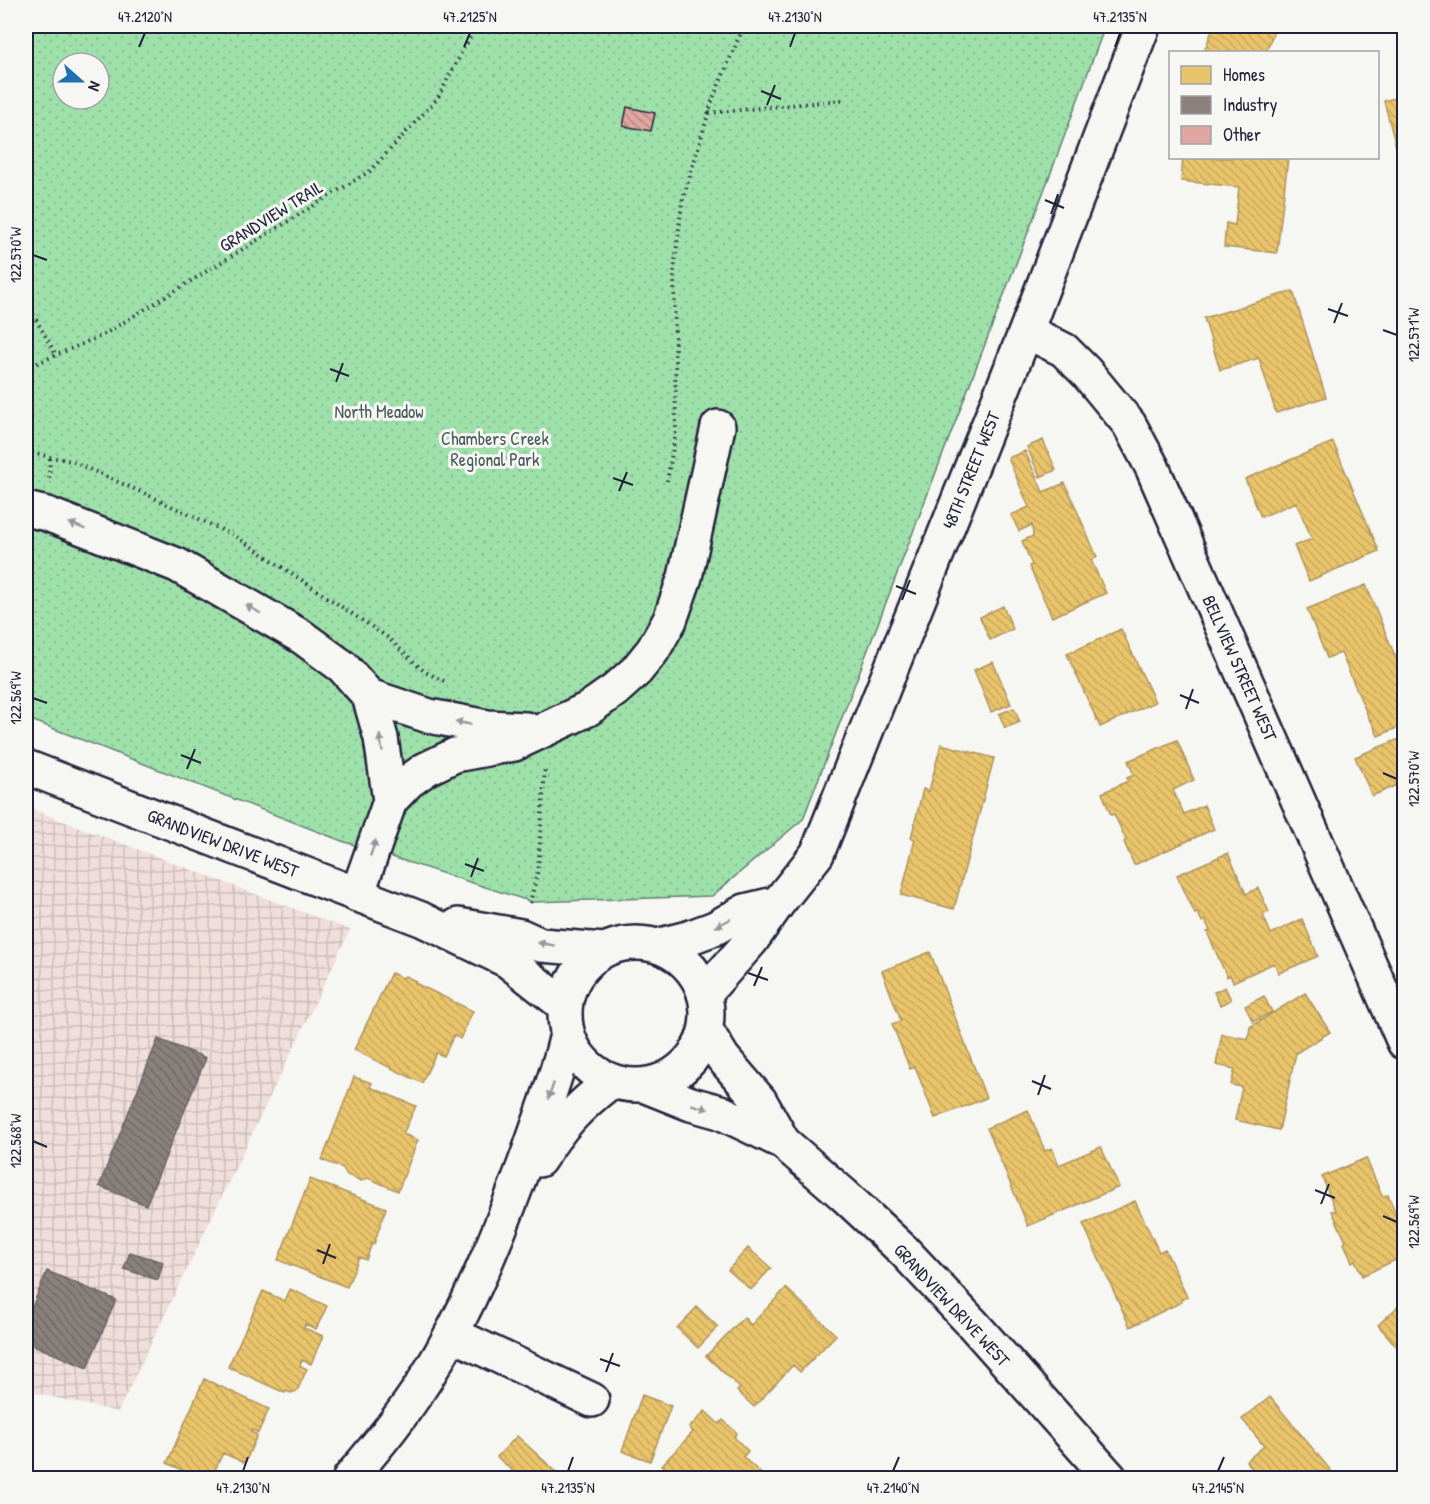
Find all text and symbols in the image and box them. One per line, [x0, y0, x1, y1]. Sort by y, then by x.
text: 47.2120°N [118, 6, 172, 27]
text: 47.2125°N [443, 6, 497, 27]
text: 47.2130°N [768, 6, 822, 27]
text: 47.2135°N [1093, 6, 1147, 27]
north arrow [51, 51, 111, 111]
legend [1169, 51, 1379, 159]
text: Homes [1223, 62, 1265, 87]
text: N [83, 78, 107, 95]
text: Industry [1223, 92, 1278, 117]
text: Other [1223, 122, 1261, 147]
street label: GRANDVIEW TRAIL [215, 174, 328, 258]
text: 122.570°W [5, 226, 26, 283]
text: 122.571°W [1403, 307, 1424, 362]
park label: North Meadow [334, 399, 424, 424]
street label: 48TH STREET WEST [936, 407, 1006, 532]
park label: Chambers Creek Regional Park [441, 426, 549, 472]
one-way arrow [68, 520, 86, 530]
street label: BELLVIEW STREET WEST [1197, 591, 1284, 745]
one-way arrow [244, 604, 261, 614]
text: 122.569°W [5, 671, 26, 725]
one-way arrow [454, 718, 473, 727]
one-way arrow [377, 733, 386, 752]
text: 122.570°W [1403, 750, 1424, 807]
street label: GRANDVIEW DRIVE WEST [144, 803, 303, 884]
one-way arrow [369, 839, 379, 857]
one-way arrow [715, 918, 732, 928]
one-way arrow [536, 939, 555, 948]
one-way arrow [546, 1082, 556, 1100]
one-way arrow [691, 1103, 709, 1112]
text: 122.568°W [5, 1113, 26, 1168]
text: 122.569°W [1403, 1195, 1424, 1249]
street label: GRANDVIEW DRIVE WEST [888, 1238, 1016, 1373]
text: 47.2130°N [216, 1477, 270, 1498]
text: 47.2135°N [541, 1477, 595, 1498]
text: 47.2140°N [867, 1477, 919, 1498]
text: 47.2145°N [1192, 1477, 1244, 1498]

